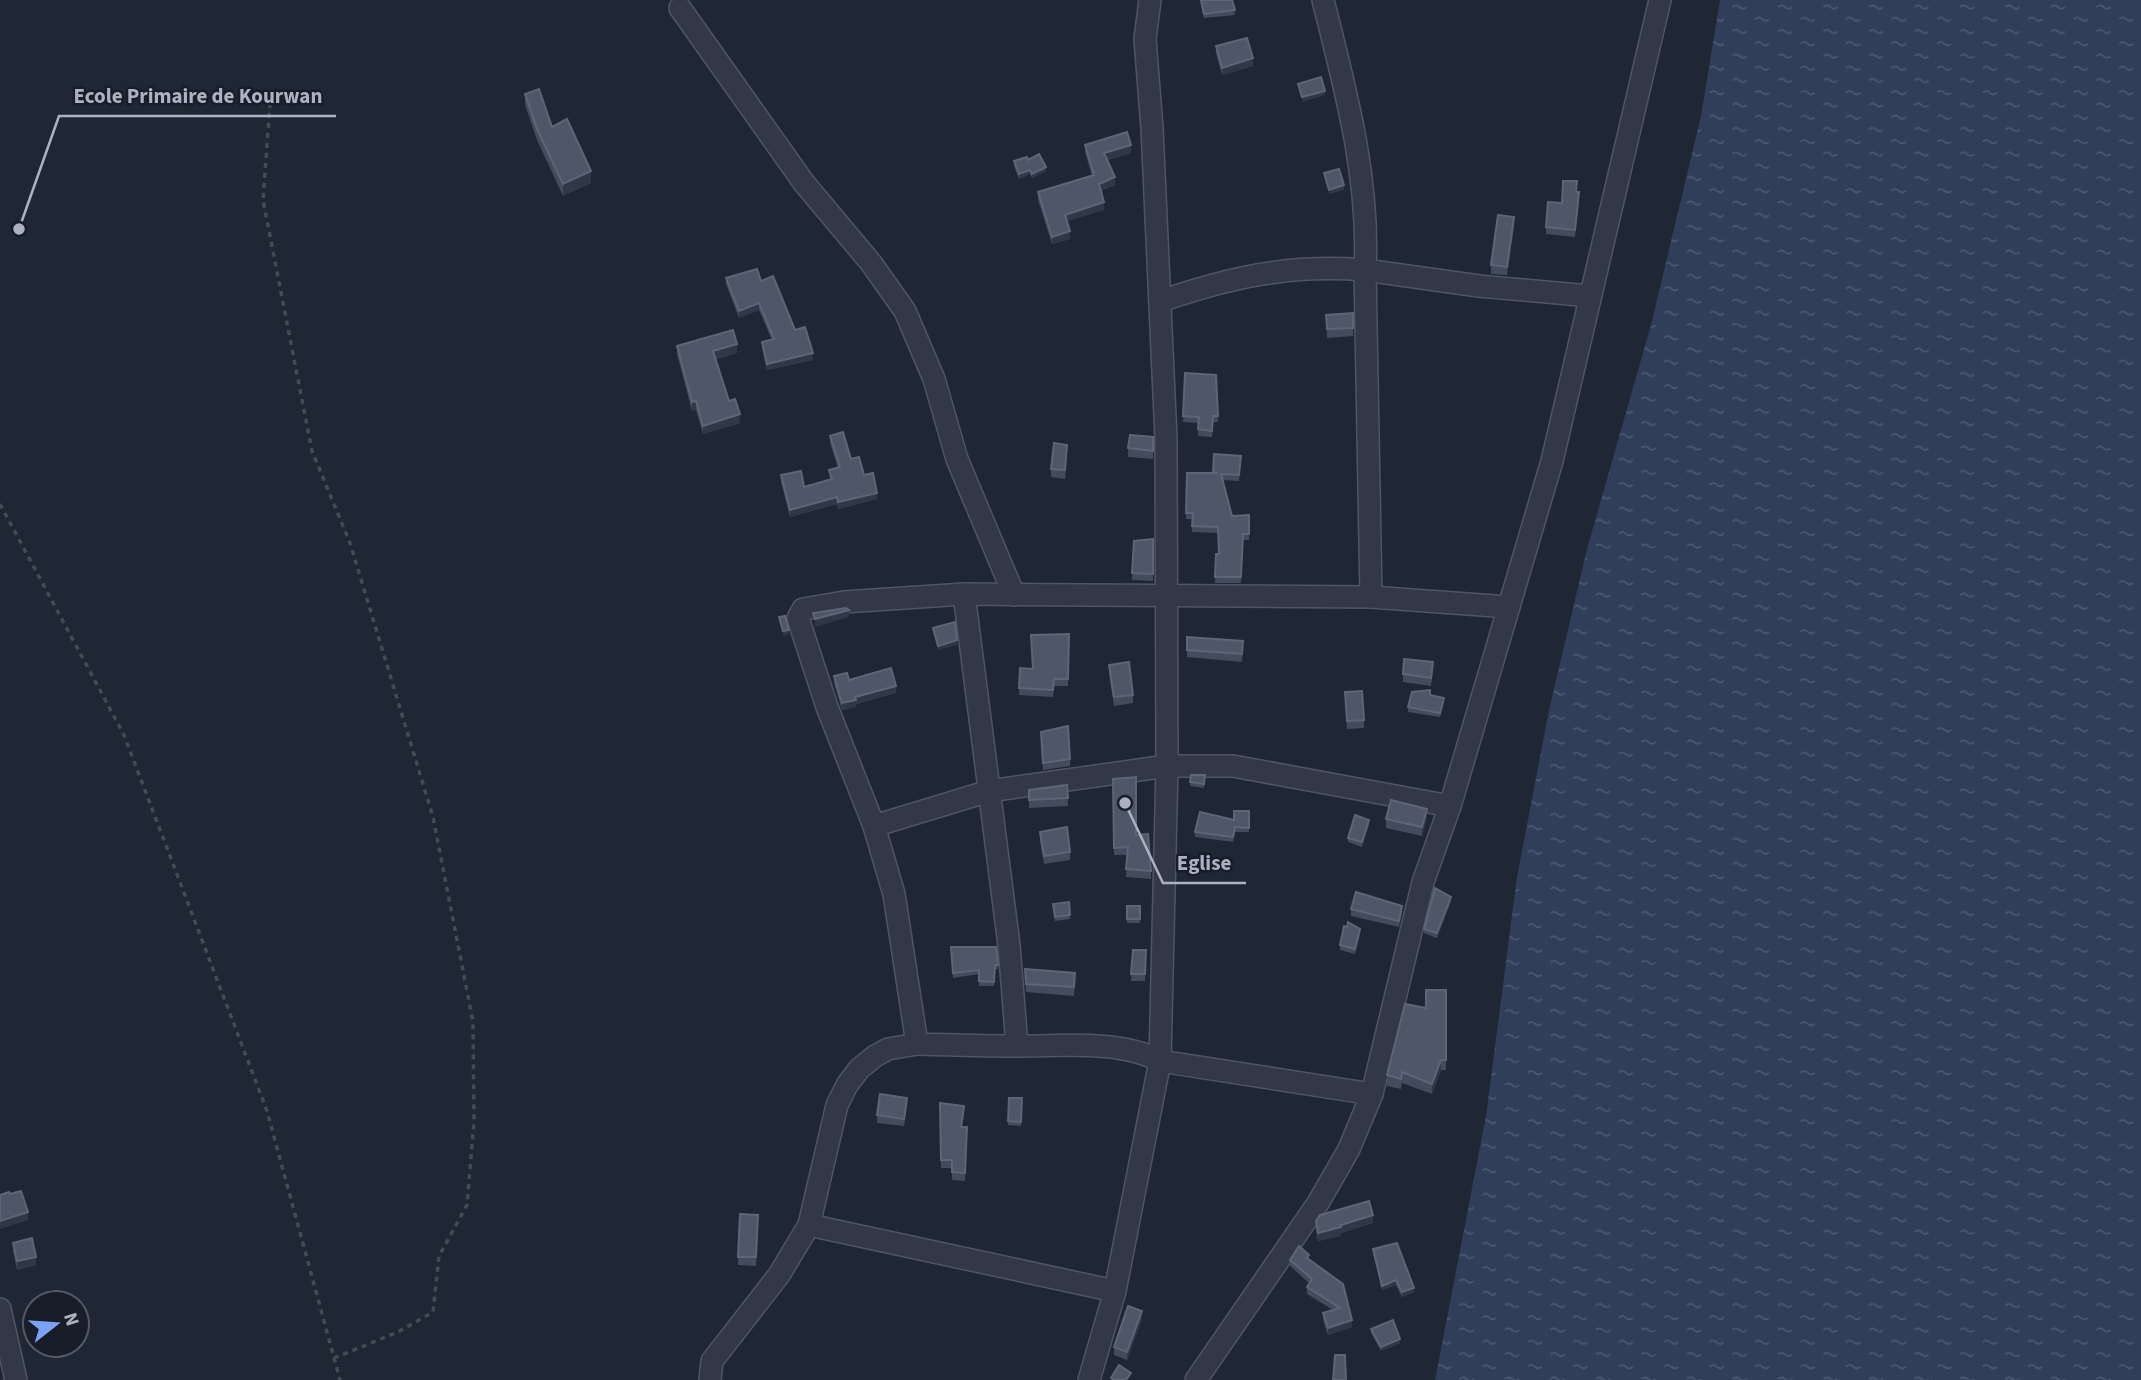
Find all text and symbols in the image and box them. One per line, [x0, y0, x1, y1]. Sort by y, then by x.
callout: Ecole Primaire de Kourwan [59, 74, 336, 116]
text: Ecole Primaire de Kourwan [74, 81, 322, 111]
callout: Eglise [1163, 841, 1246, 883]
text: Eglise [1177, 848, 1231, 878]
north arrow [21, 1289, 91, 1359]
text: N [56, 1309, 86, 1329]

